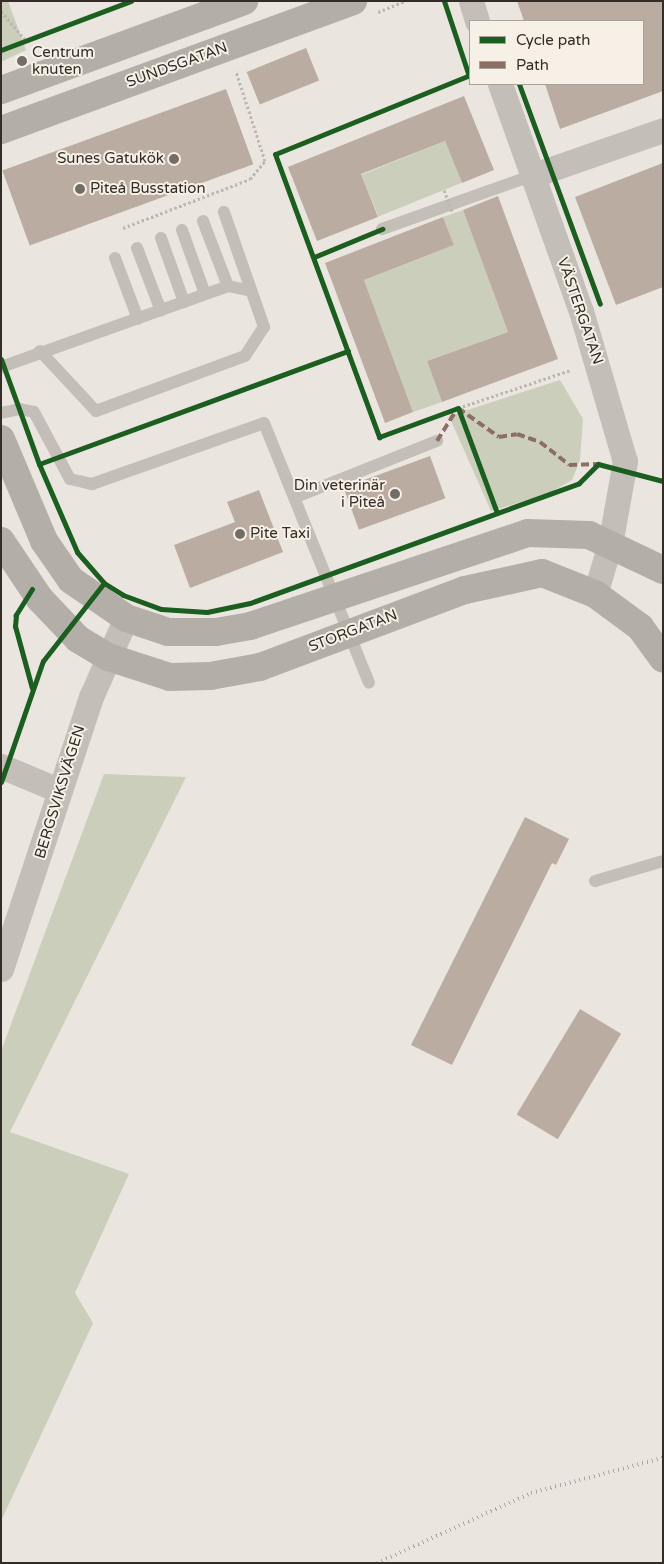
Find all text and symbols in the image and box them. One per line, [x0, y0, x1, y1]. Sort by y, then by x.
legend [469, 20, 644, 85]
text: Cycle path [516, 31, 590, 49]
street label: SUNDSGATAN [124, 38, 230, 92]
place label: Centrum knuten [32, 43, 94, 78]
marker: Centrum knuten [16, 55, 28, 67]
text: Path [516, 56, 549, 74]
place label: Sunes Gatukök [57, 150, 164, 168]
marker: Sunes Gatukök [168, 153, 180, 165]
place label: Piteå Busstation [90, 180, 206, 198]
marker: Piteå Busstation [74, 183, 86, 195]
street label: VÄSTERGATAN [553, 255, 607, 367]
place label: Din veterinär i Piteå [294, 476, 385, 511]
marker: Din veterinär i Piteå [389, 488, 401, 500]
place label: Pite Taxi [250, 525, 310, 543]
marker: Pite Taxi [234, 528, 246, 540]
street label: STORGATAN [306, 606, 400, 656]
street label: BERGSVIKSVÄGEN [31, 723, 89, 861]

